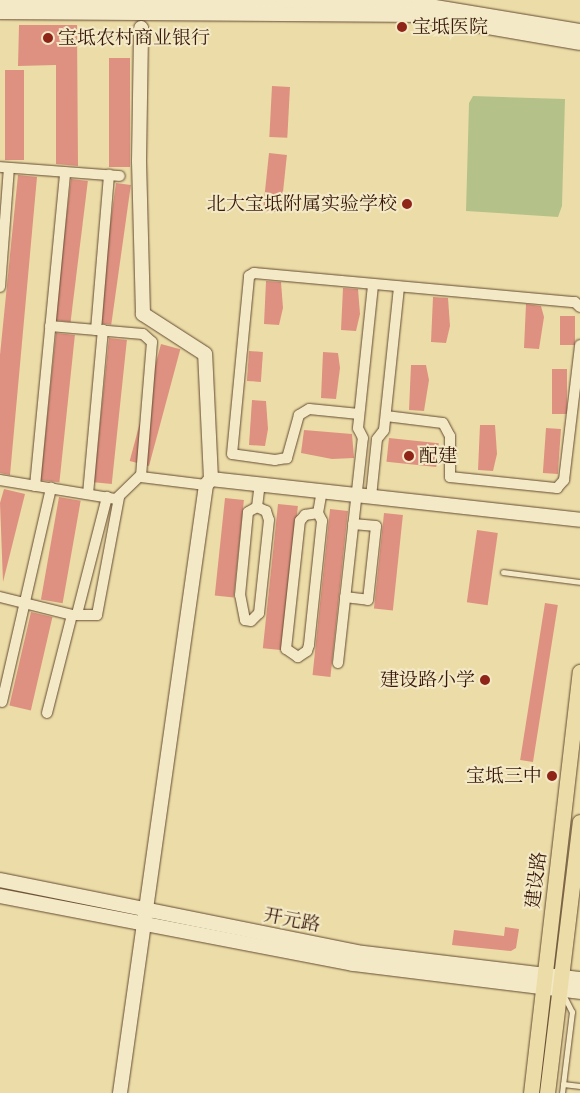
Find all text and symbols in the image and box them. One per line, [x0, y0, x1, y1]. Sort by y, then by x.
place label: 宝坻医院 [412, 16, 488, 38]
marker: 宝坻医院 [396, 21, 408, 33]
place label: 宝坻农村商业银行 [58, 27, 210, 49]
marker: 宝坻农村商业银行 [42, 32, 54, 44]
place label: 北大宝坻附属实验学校 [207, 193, 397, 215]
marker: 北大宝坻附属实验学校 [401, 198, 413, 210]
place label: 配建 [419, 445, 457, 467]
marker: 配建 [403, 450, 415, 462]
place label: 建设路小学 [380, 669, 475, 691]
marker: 建设路小学 [479, 674, 491, 686]
place label: 宝坻三中 [466, 765, 542, 787]
marker: 宝坻三中 [546, 770, 558, 782]
street label: 建设路 [521, 850, 551, 910]
street label: 开元路 [262, 903, 322, 937]

